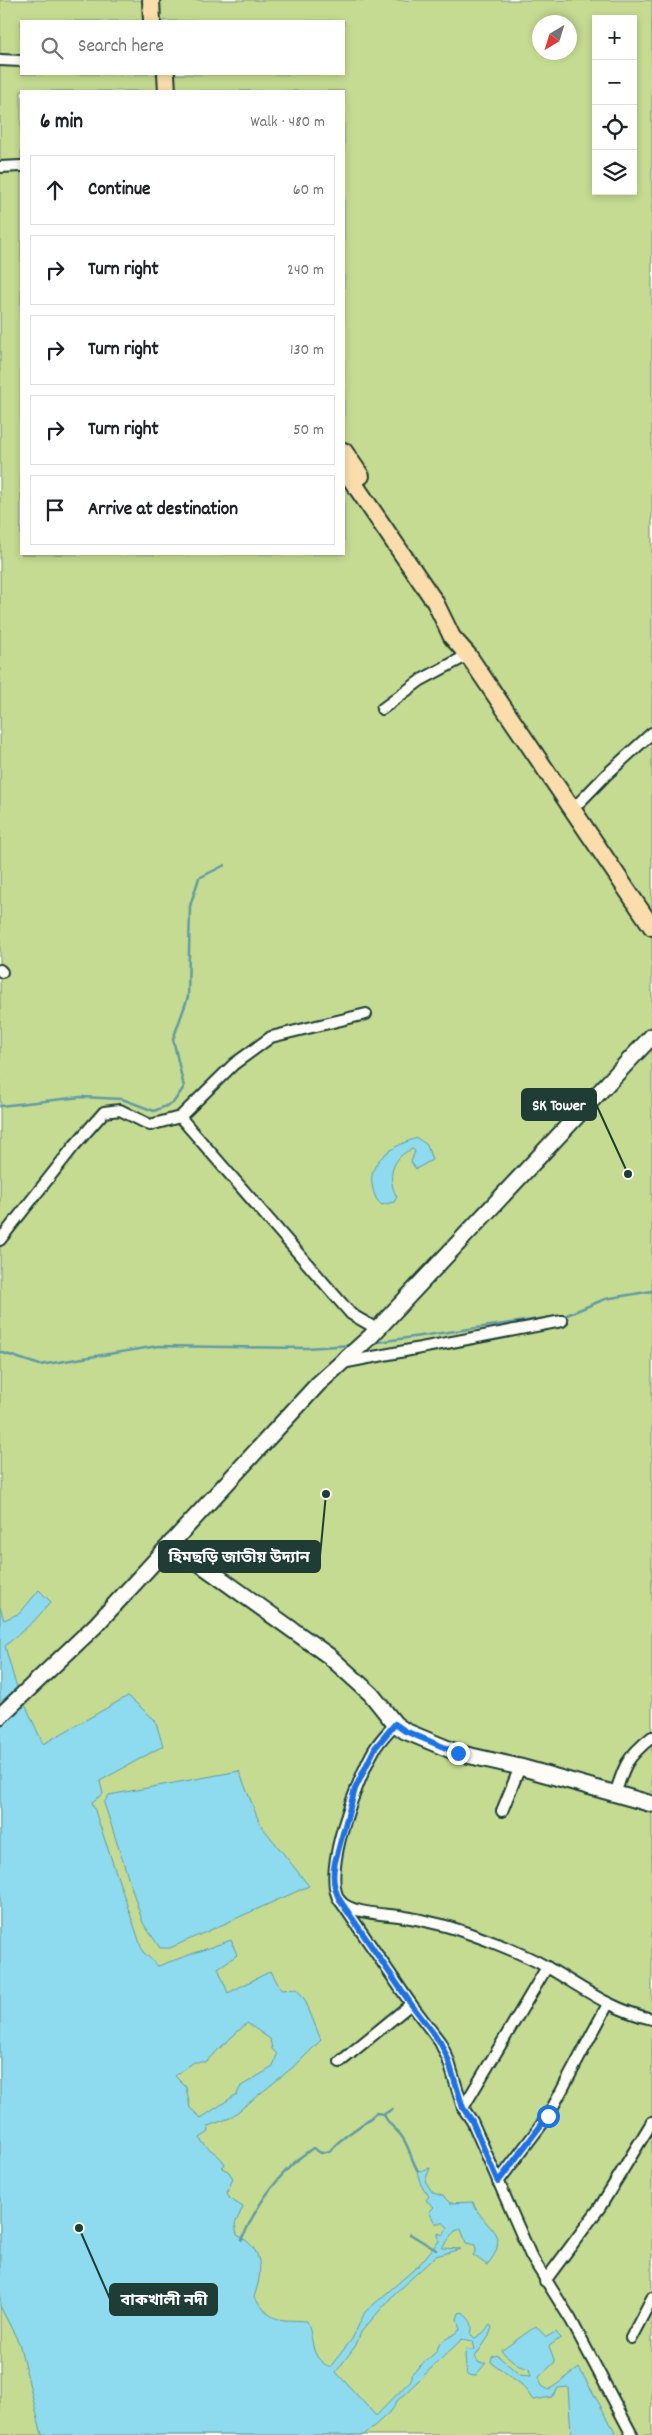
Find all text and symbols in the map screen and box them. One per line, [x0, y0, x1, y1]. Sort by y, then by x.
north arrow [532, 15, 577, 60]
map controls [592, 15, 637, 195]
button: + [592, 15, 637, 60]
search box [20, 20, 345, 75]
icon: search [38, 34, 66, 62]
text: Search here [78, 34, 164, 61]
button: − [592, 60, 637, 105]
button: locate [592, 105, 637, 150]
text: 6 min [40, 108, 83, 138]
text: Walk · 480 m [251, 111, 325, 134]
button: layers [592, 150, 637, 195]
icon: ahead [41, 176, 69, 204]
text: Continue [88, 177, 150, 204]
text: 60 m [293, 179, 324, 202]
icon: right [41, 256, 69, 284]
text: Turn right [88, 257, 159, 284]
text: 240 m [287, 259, 324, 282]
icon: right [41, 336, 69, 364]
text: Turn right [88, 337, 159, 364]
text: 130 m [290, 339, 324, 362]
icon: right [41, 416, 69, 444]
text: Turn right [88, 417, 159, 444]
text: 50 m [293, 419, 324, 442]
icon: arrive [41, 496, 69, 524]
text: Arrive at destination [88, 497, 238, 524]
callout: SK Tower [522, 1089, 596, 1120]
text: SK Tower [532, 1095, 587, 1118]
callout: হিমছড়ি জাতীয় উদ্যান [159, 1541, 320, 1572]
text: হিমছড়ি জাতীয় উদ্যান [167, 1547, 311, 1570]
route end [447, 1742, 470, 1765]
route start [537, 2105, 560, 2128]
callout: বাকখালী নদী [110, 2284, 217, 2315]
text: বাকখালী নদী [120, 2290, 208, 2313]

